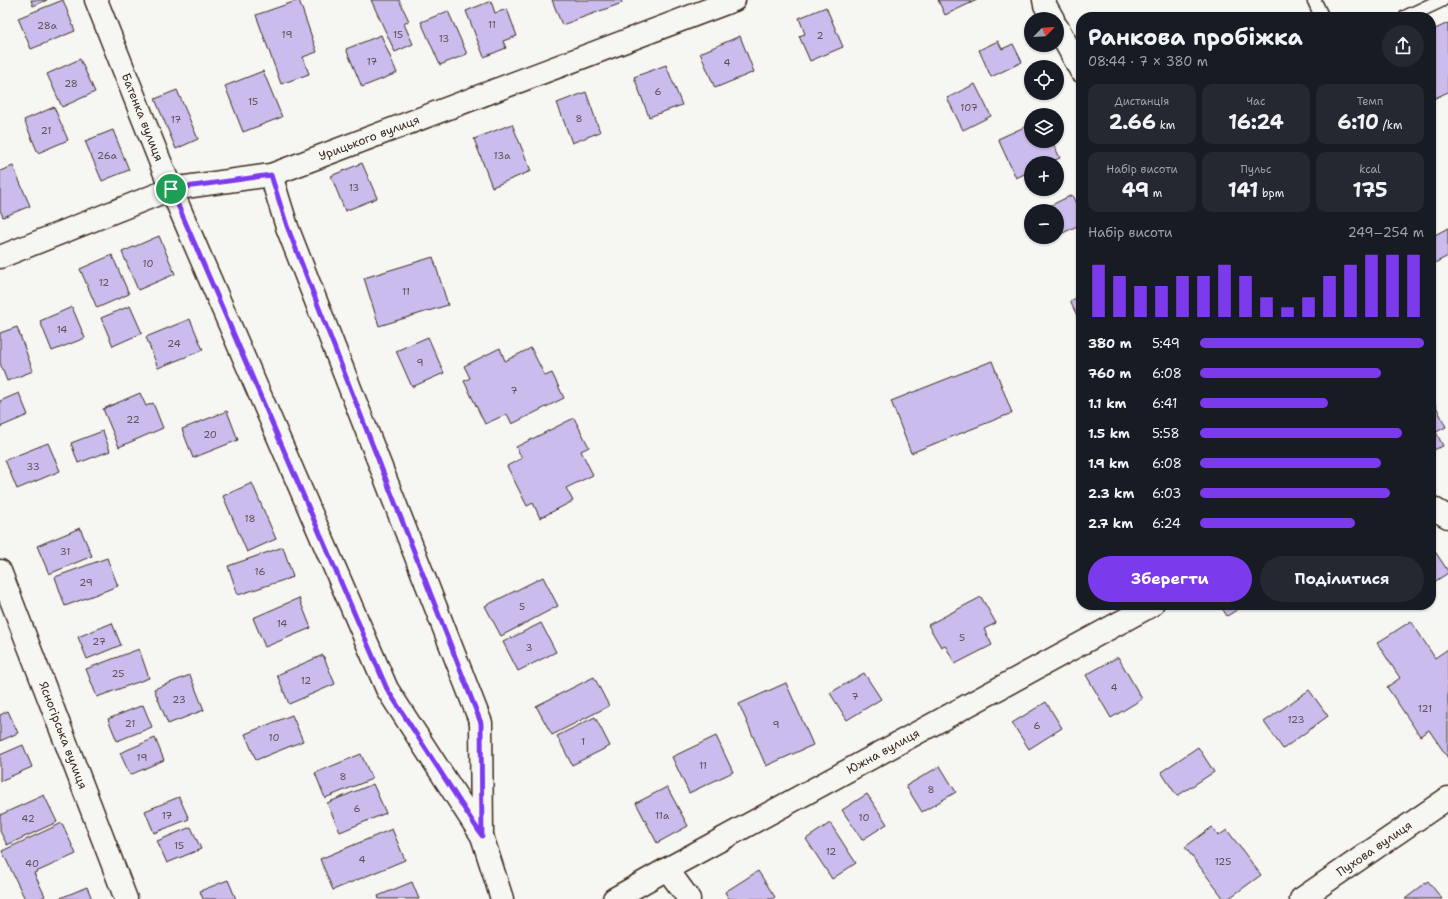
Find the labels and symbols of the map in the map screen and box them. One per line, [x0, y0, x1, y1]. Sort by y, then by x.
north arrow [1024, 12, 1064, 52]
house number: 11 [488, 18, 496, 31]
house number: 28а [37, 19, 58, 32]
house number: 19 [282, 28, 292, 41]
house number: 15 [393, 28, 403, 41]
house number: 2 [817, 29, 824, 42]
house number: 13 [439, 32, 449, 45]
house number: 17 [367, 55, 377, 68]
house number: 4 [724, 56, 731, 69]
street label: Батенка вулиця [118, 71, 167, 164]
house number: 28 [64, 77, 78, 90]
house number: 6 [655, 85, 662, 98]
house number: 15 [248, 95, 258, 108]
house number: 107 [960, 101, 978, 114]
street label: Урицького вулиця [317, 112, 422, 164]
house number: 8 [576, 112, 583, 125]
house number: 17 [171, 113, 181, 126]
house number: 21 [41, 124, 51, 137]
house number: 26а [97, 149, 118, 162]
house number: 13а [494, 149, 511, 162]
pin [154, 172, 188, 206]
house number: 13 [349, 181, 359, 194]
house number: 10 [143, 257, 153, 270]
house number: 12 [99, 276, 109, 289]
house number: 11 [402, 285, 410, 298]
house number: 14 [57, 323, 67, 336]
house number: 24 [167, 337, 181, 350]
house number: 9 [417, 356, 424, 369]
house number: 7 [511, 384, 518, 397]
house number: 22 [126, 413, 140, 426]
house number: 20 [203, 428, 217, 441]
house number: 33 [26, 460, 40, 473]
house number: 18 [244, 512, 256, 525]
house number: 31 [60, 545, 70, 558]
house number: 16 [255, 565, 265, 578]
house number: 29 [79, 576, 93, 589]
house number: 5 [519, 600, 525, 613]
house number: 14 [277, 617, 287, 630]
house number: 5 [959, 631, 965, 644]
house number: 27 [92, 635, 106, 648]
house number: 3 [526, 641, 533, 654]
house number: 25 [112, 667, 124, 680]
house number: 12 [301, 674, 311, 687]
street label: Ясногірська вулиця [35, 679, 91, 791]
house number: 4 [1111, 681, 1118, 694]
house number: 7 [852, 690, 859, 703]
house number: 23 [172, 693, 186, 706]
house number: 121 [1418, 702, 1432, 715]
house number: 123 [1287, 713, 1305, 726]
house number: 21 [125, 717, 135, 730]
house number: 9 [773, 718, 780, 731]
house number: 6 [1034, 719, 1041, 732]
street label: Южна вулиця [844, 725, 922, 778]
house number: 10 [269, 731, 279, 744]
house number: 1 [581, 735, 585, 748]
house number: 19 [137, 751, 147, 764]
house number: 11 [699, 759, 707, 772]
house number: 8 [340, 770, 347, 783]
house number: 8 [928, 783, 935, 796]
house number: 6 [354, 802, 361, 815]
house number: 17 [162, 809, 172, 822]
house number: 11а [655, 809, 670, 822]
house number: 10 [859, 811, 869, 824]
house number: 42 [21, 812, 35, 825]
street label: Пухова вулиця [1334, 817, 1415, 880]
house number: 15 [174, 839, 184, 852]
house number: 12 [826, 845, 836, 858]
house number: 4 [359, 853, 366, 866]
house number: 125 [1215, 855, 1231, 868]
house number: 40 [25, 857, 39, 870]

